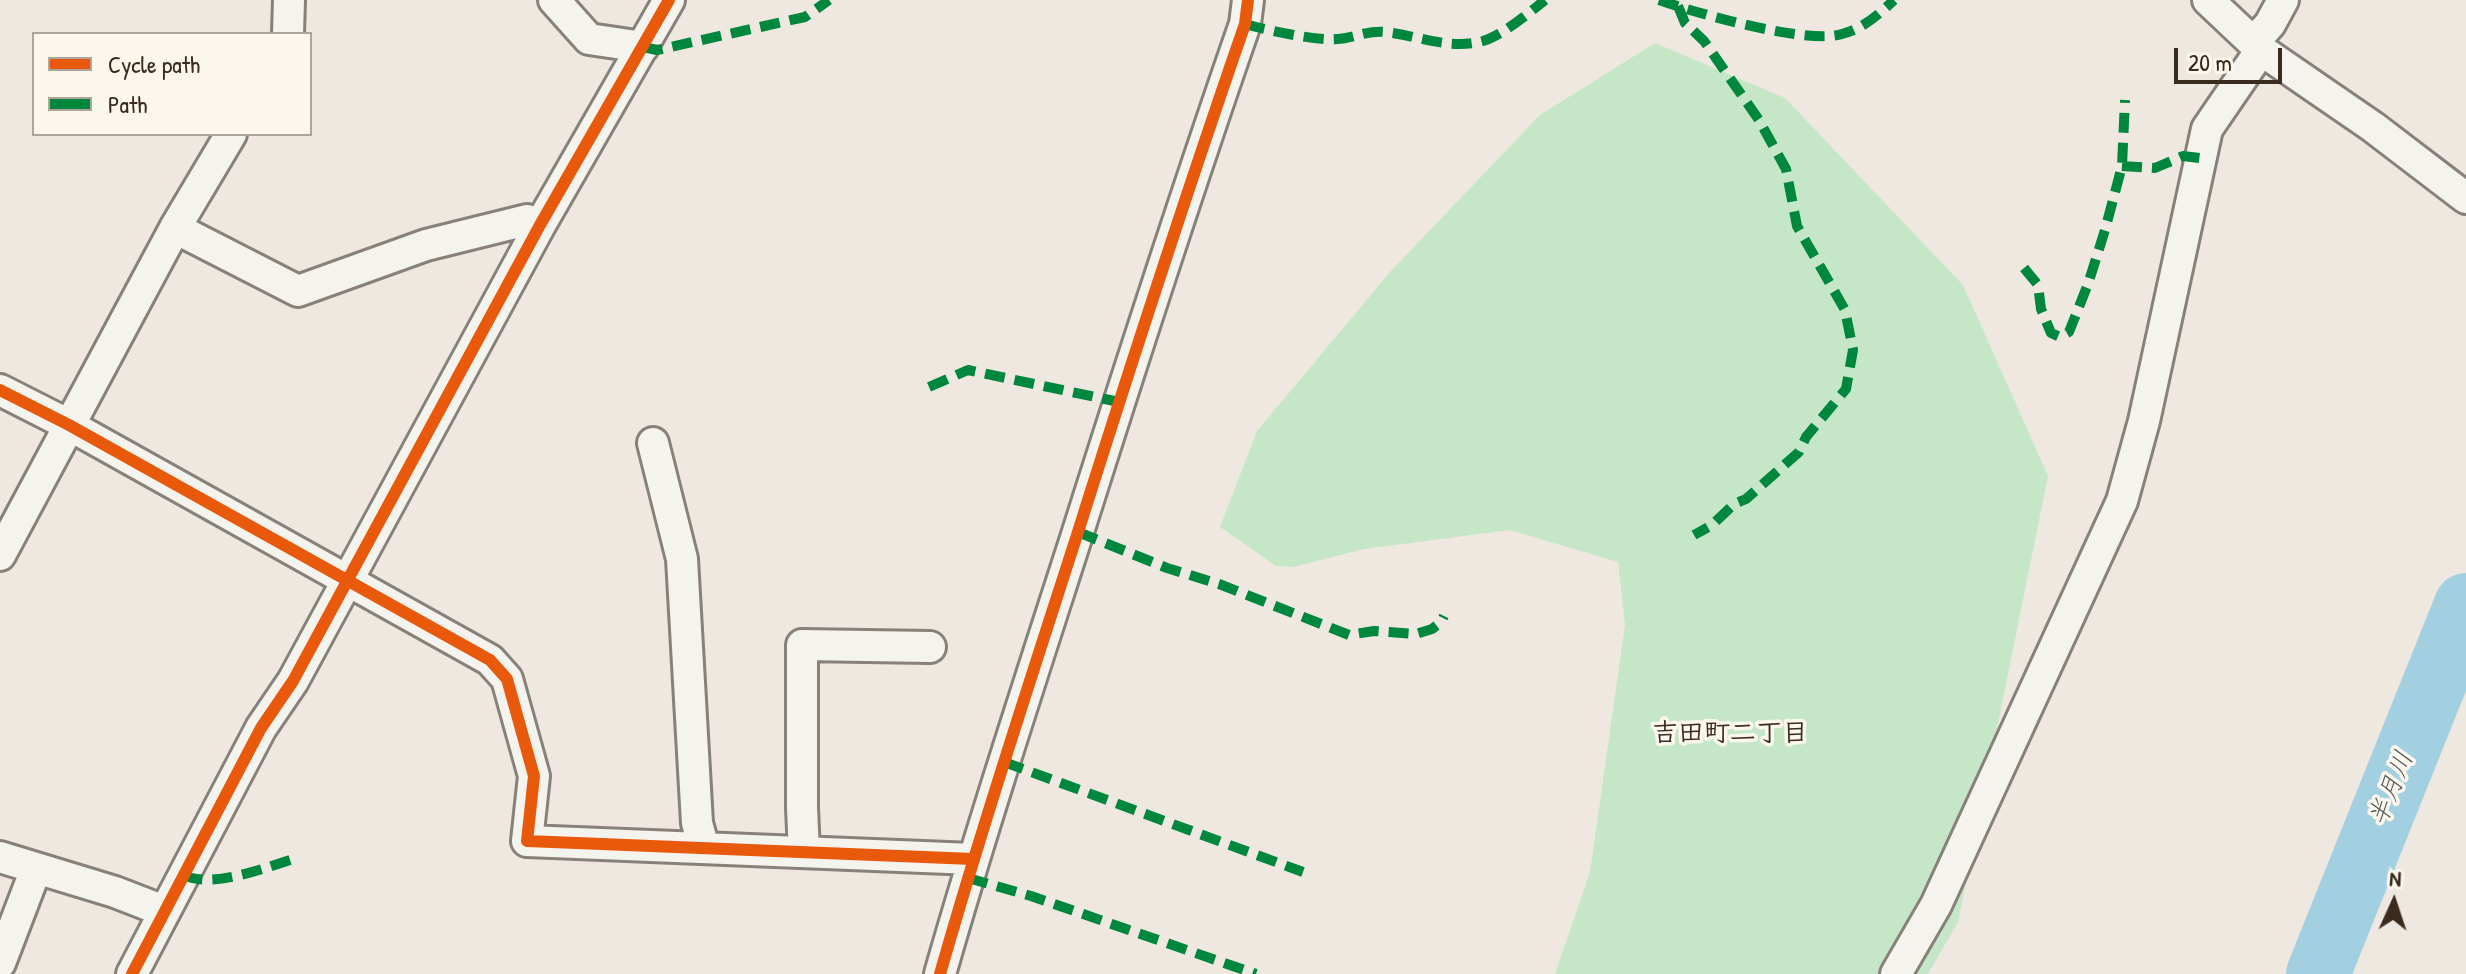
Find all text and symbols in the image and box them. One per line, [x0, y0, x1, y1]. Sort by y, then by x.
legend [32, 32, 312, 136]
scale bar [2178, 32, 2286, 82]
text: 20 m [2188, 46, 2232, 78]
text: Cycle path [108, 48, 200, 80]
text: Path [108, 88, 147, 120]
district label: 吉田町二丁目 [1652, 718, 1808, 750]
water label: 半月川 [2363, 747, 2421, 831]
north arrow [2354, 862, 2434, 942]
text: N [2389, 863, 2402, 893]

